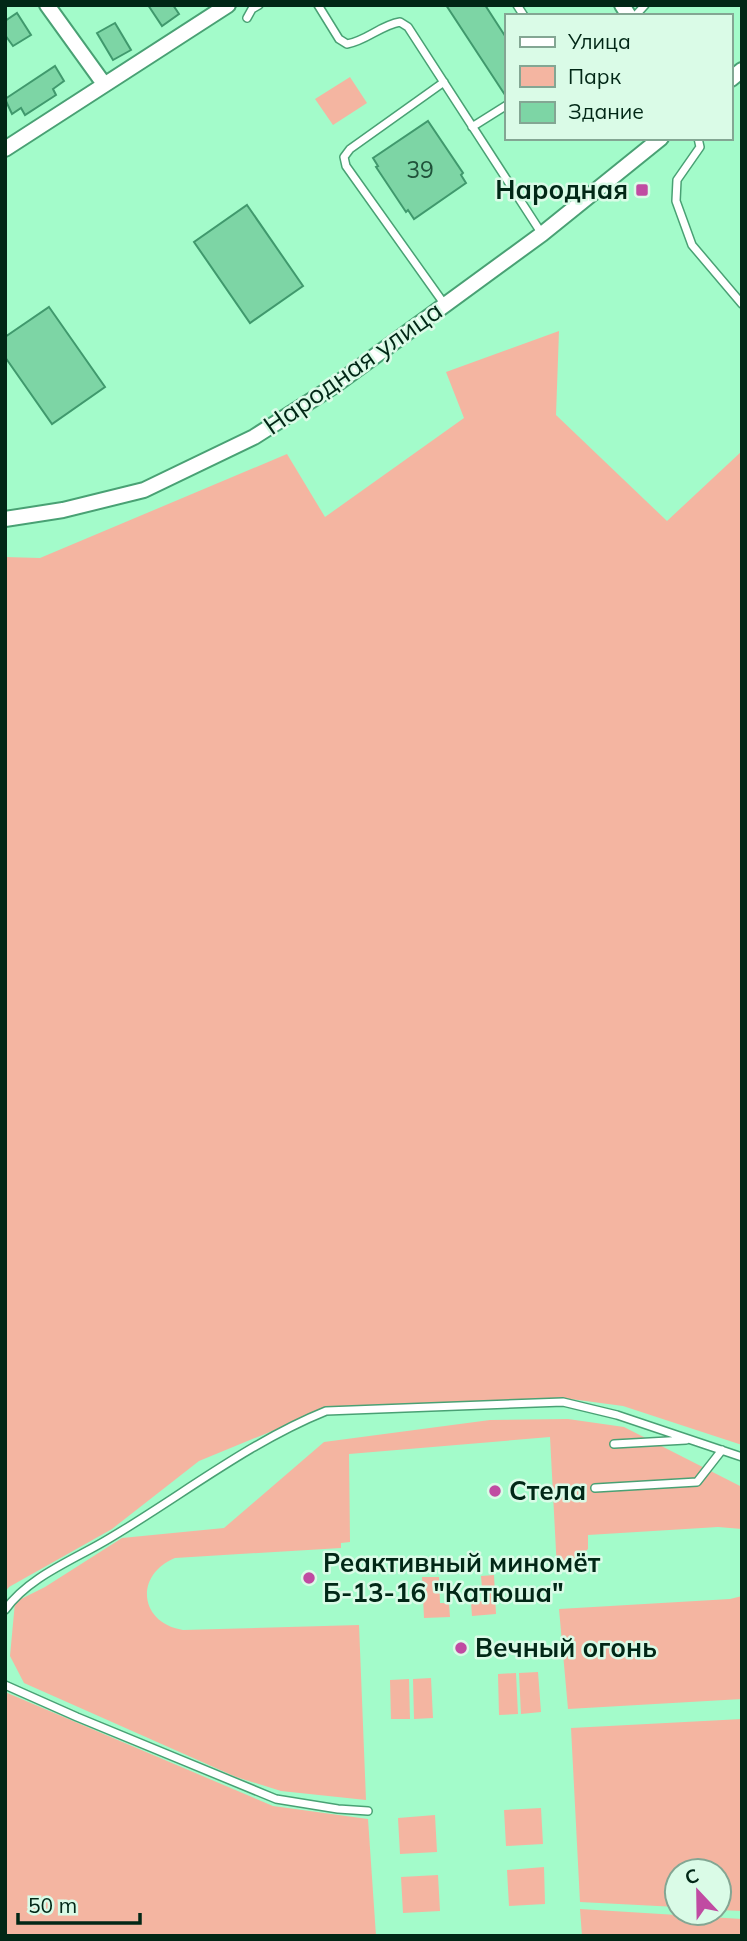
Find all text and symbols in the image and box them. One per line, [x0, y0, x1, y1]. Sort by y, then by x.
legend [505, 14, 733, 140]
text: Улица [567, 28, 631, 54]
text: Парк [568, 63, 622, 89]
text: Здание [568, 98, 644, 124]
house number: 39 [406, 155, 434, 184]
place label: Народная [495, 173, 628, 206]
marker: Народная [634, 182, 650, 198]
street label: Народная улица [257, 294, 449, 442]
place label: Стела [509, 1474, 586, 1507]
marker: Стела [487, 1483, 503, 1499]
place label: Реактивный миномёт Б-13-16 "Катюша" [323, 1546, 601, 1609]
marker: Реактивный миномёт Б-13-16 "Катюша" [301, 1570, 317, 1586]
place label: Вечный огонь [475, 1631, 657, 1664]
marker: Вечный огонь [453, 1640, 469, 1656]
north arrow [663, 1857, 733, 1927]
text: С [681, 1863, 702, 1890]
scale bar [18, 1882, 140, 1926]
text: 50 m [28, 1892, 77, 1918]

